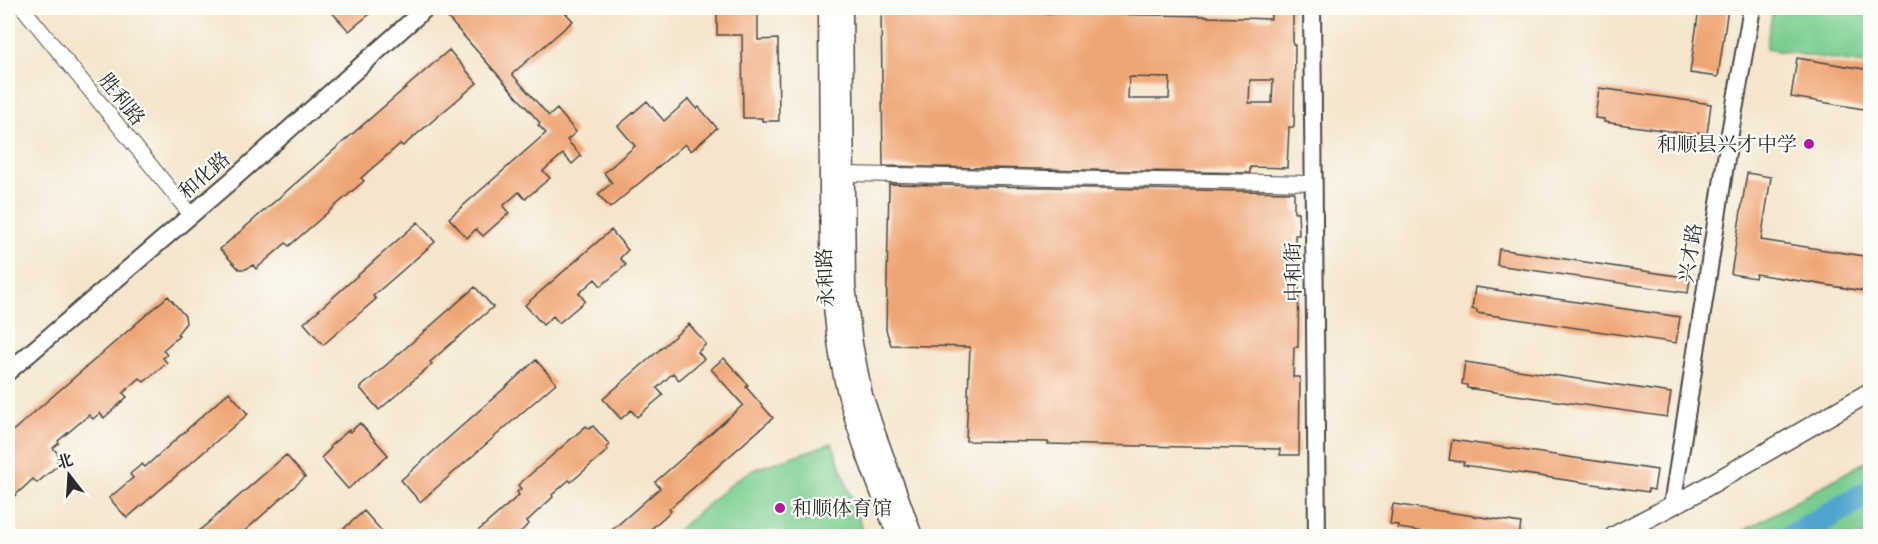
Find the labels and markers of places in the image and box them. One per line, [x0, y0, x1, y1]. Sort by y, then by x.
place label: 和顺县兴才中学 [1657, 131, 1797, 158]
marker: 和顺县兴才中学 [1802, 137, 1816, 151]
place label: 和顺体育馆 [792, 495, 892, 522]
marker: 和顺体育馆 [773, 501, 787, 515]

